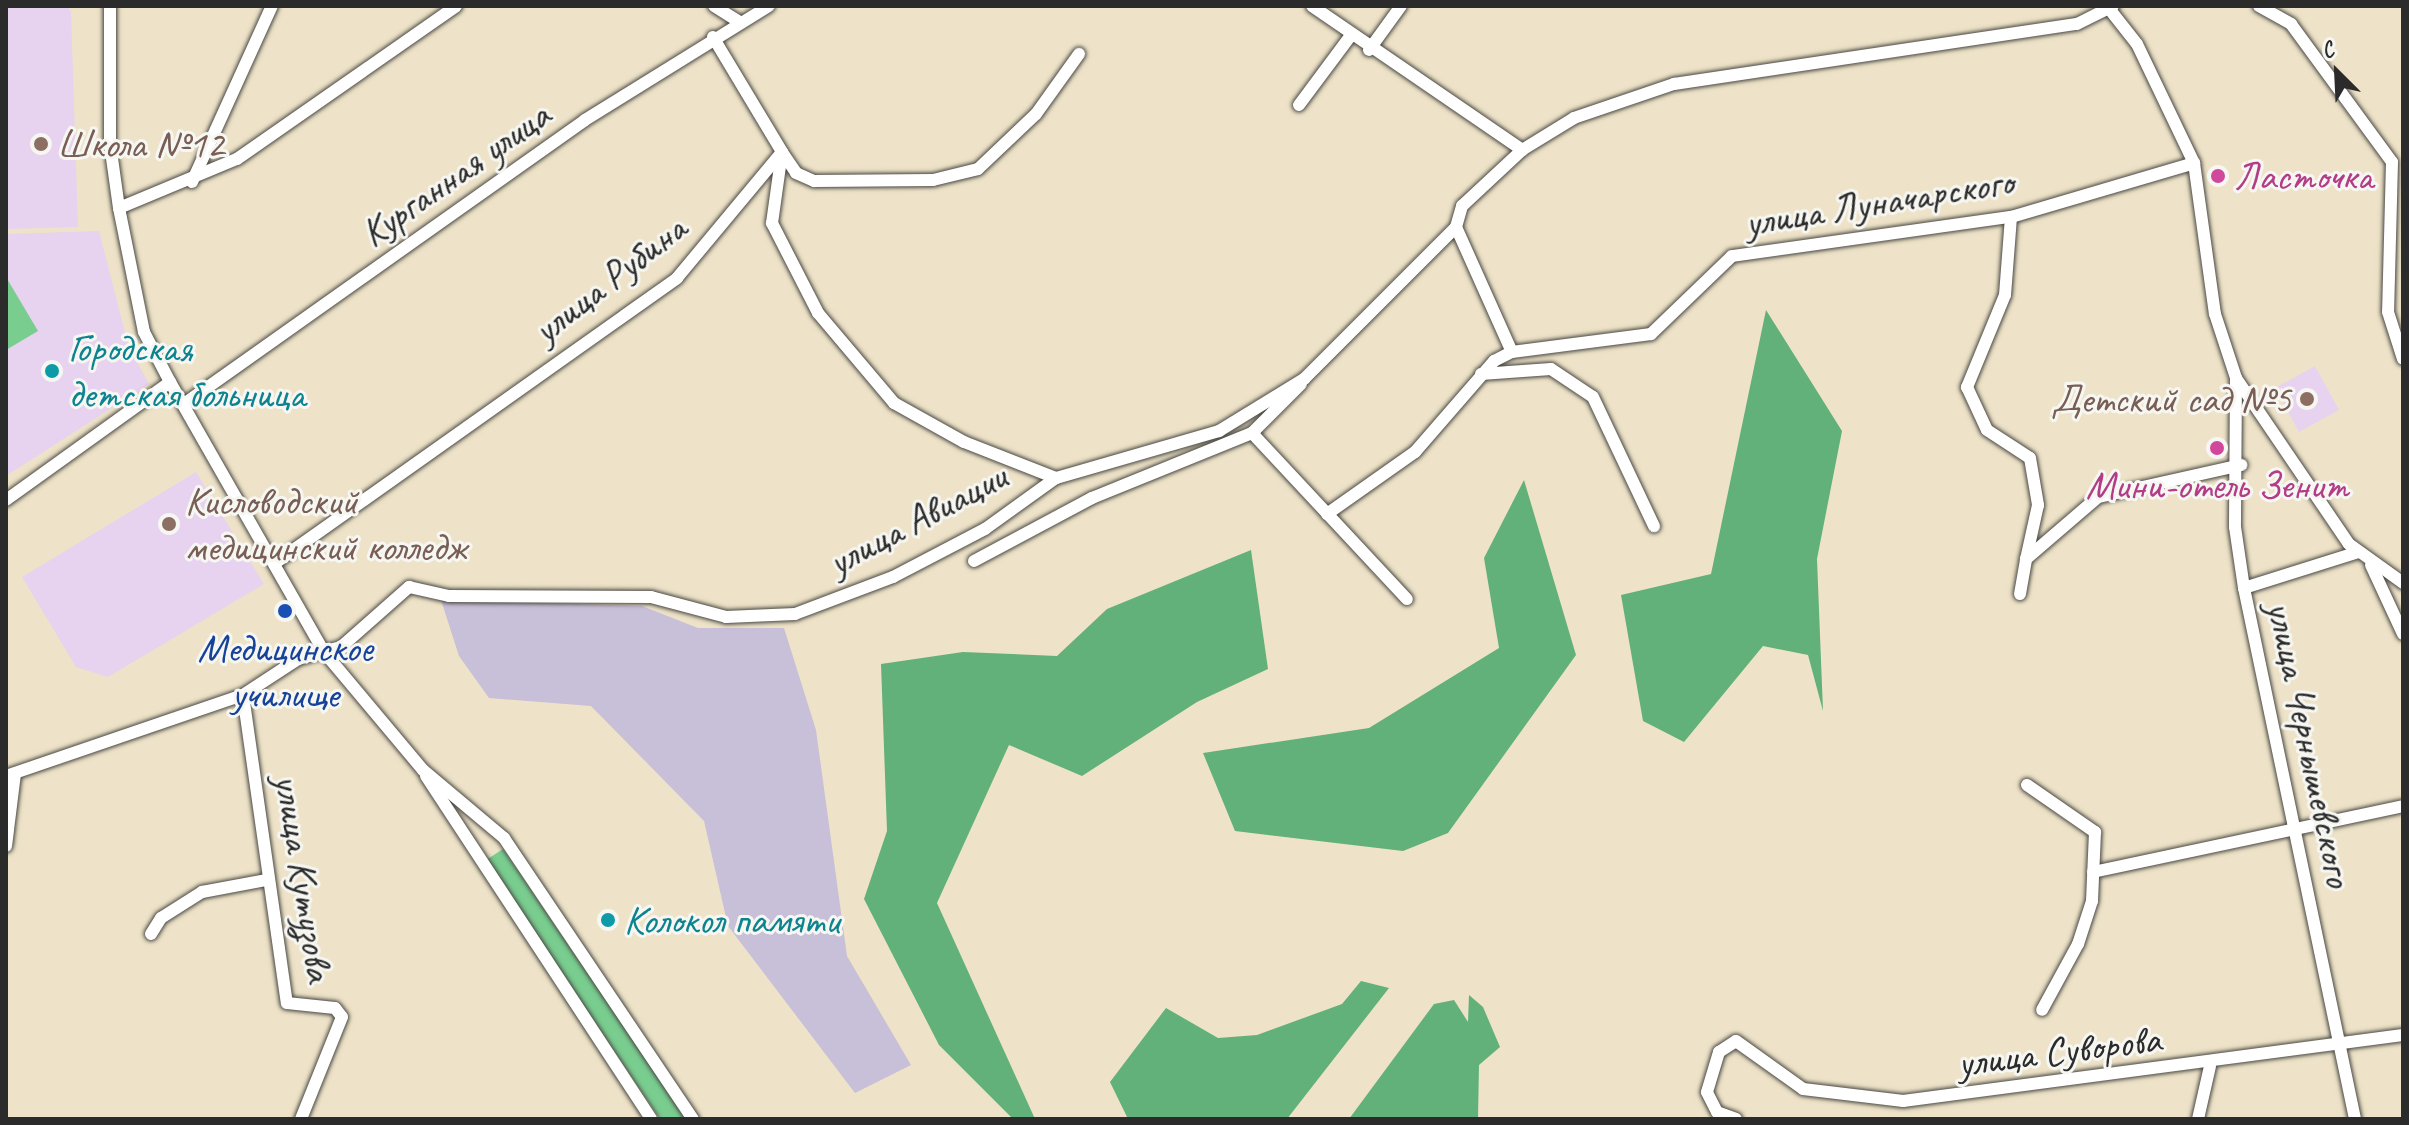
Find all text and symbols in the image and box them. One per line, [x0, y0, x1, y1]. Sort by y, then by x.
north arrow [2297, 32, 2377, 112]
text: С [2317, 35, 2338, 65]
street label: Курганная улица [349, 90, 561, 258]
place label: Школа №12 [57, 120, 224, 168]
marker: Школа №12 [32, 135, 50, 153]
place label: Ласточка [2234, 152, 2373, 200]
street label: улица Луначарского [1742, 157, 2016, 247]
marker: Ласточка [2209, 167, 2227, 185]
street label: улица Рубина [523, 204, 695, 354]
place label: Городская детская больница [68, 324, 304, 418]
marker: Городская детская больница [43, 362, 61, 380]
place label: Детский сад №5 [2051, 375, 2291, 423]
marker: Детский сад №5 [2298, 390, 2316, 408]
marker: Мини-отель Зенит [2208, 439, 2226, 457]
street label: улица Авиации [821, 453, 1013, 585]
place label: Мини-отель Зенит [2084, 461, 2350, 509]
place label: Кисловодский медицинский колледж [185, 477, 466, 571]
marker: Кисловодский медицинский колледж [160, 515, 178, 533]
street label: улица Чернышевского [2256, 597, 2364, 891]
marker: Медицинское училище [276, 602, 294, 620]
place label: Медицинское училище [198, 624, 372, 718]
street label: улица Кутузова [264, 771, 344, 985]
place label: Колокол памяти [624, 896, 839, 944]
marker: Колокол памяти [599, 911, 617, 929]
street label: улица Суворова [1955, 1015, 2163, 1087]

